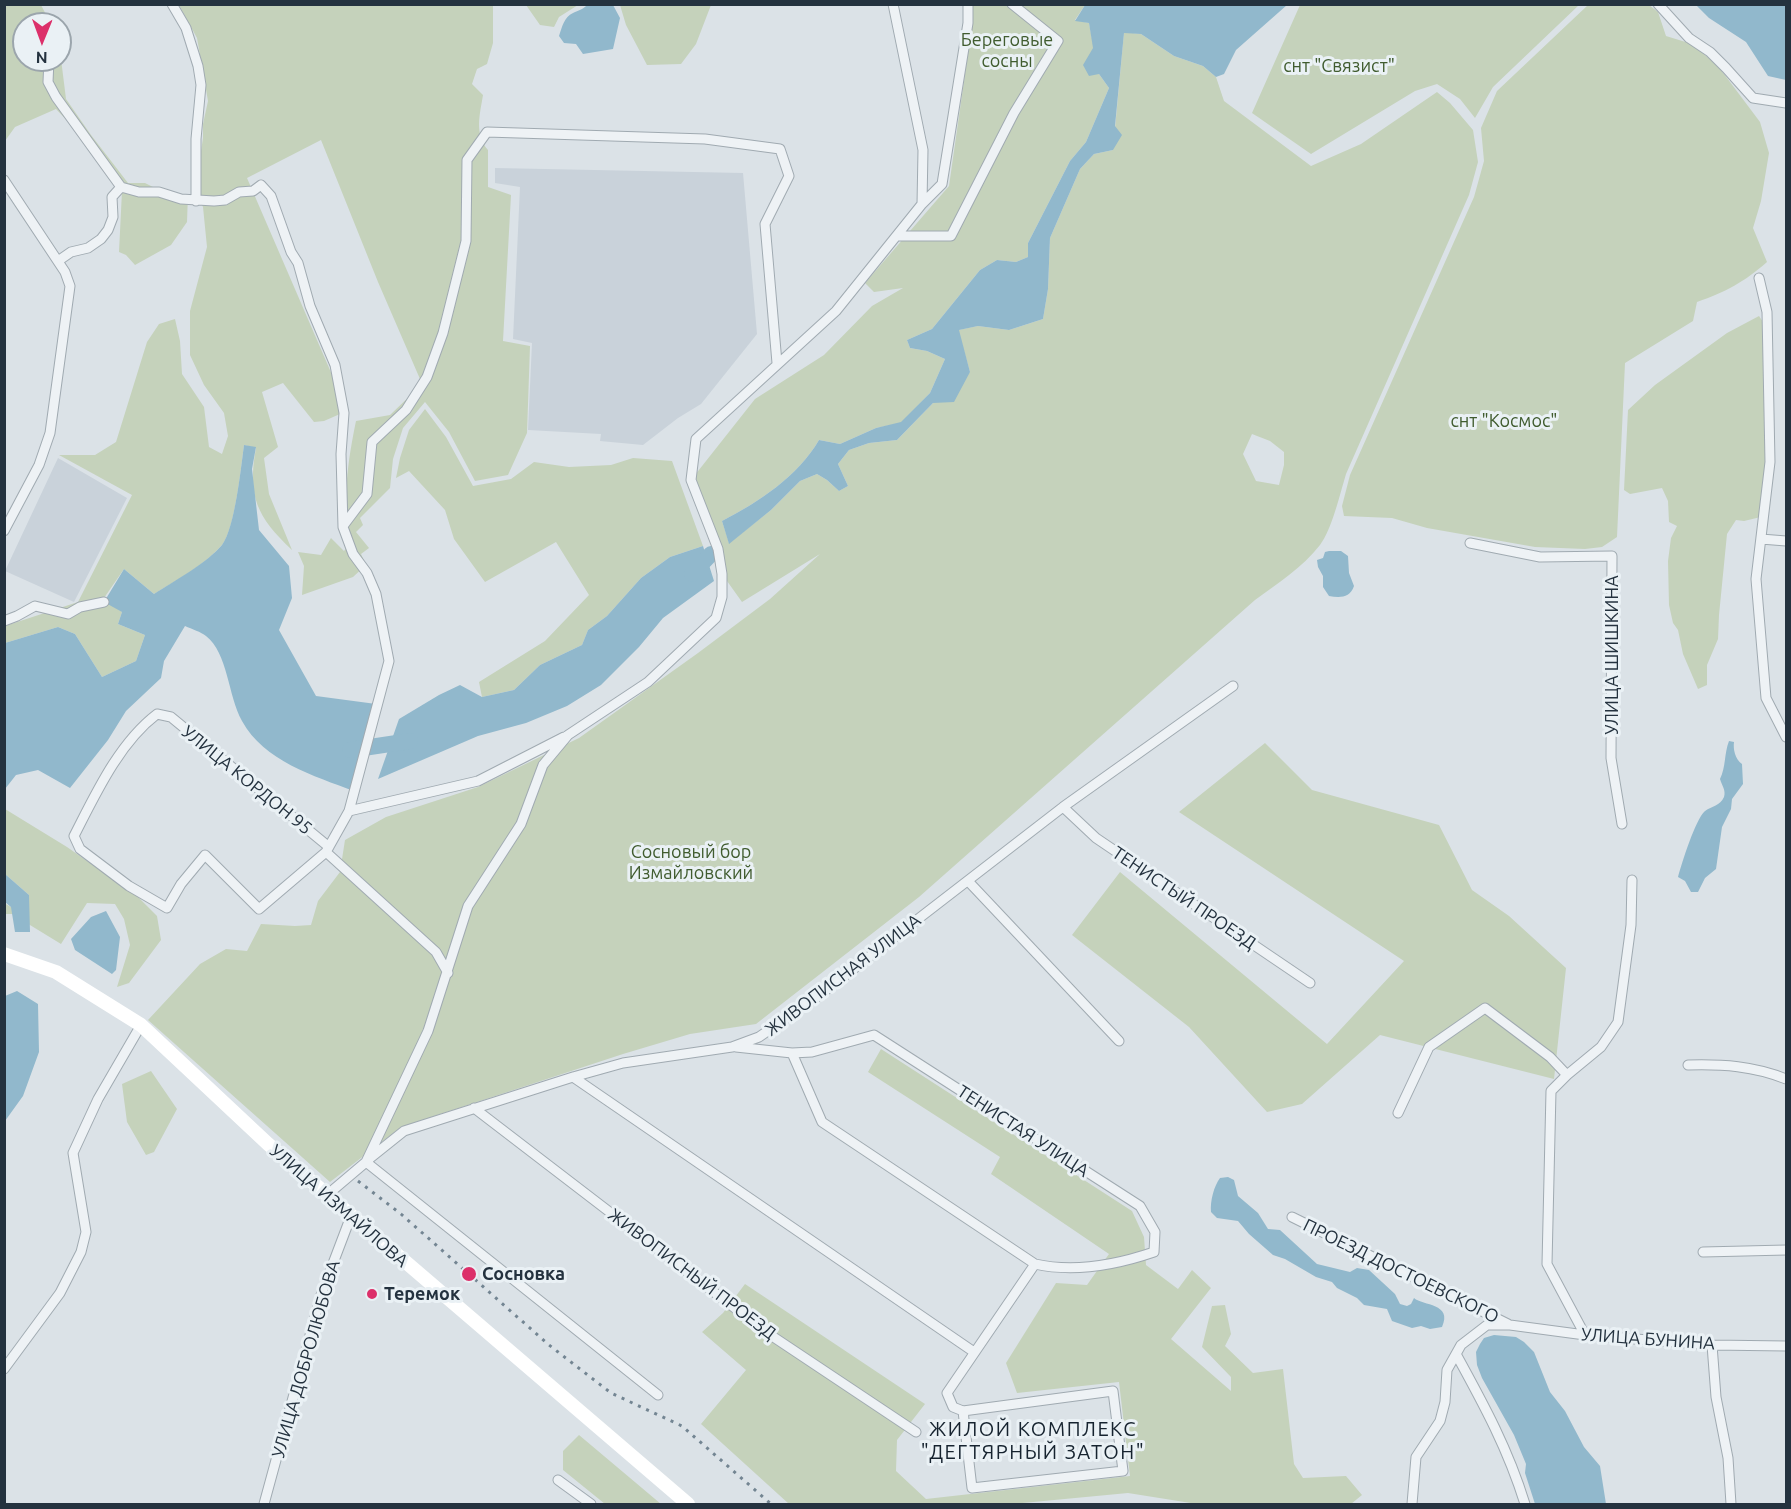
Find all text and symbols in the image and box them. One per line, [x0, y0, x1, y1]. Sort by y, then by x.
north arrow [12, 12, 72, 72]
park label: Береговые сосны [961, 29, 1053, 72]
text: N [36, 49, 48, 67]
park label: снт "Связист" [1283, 55, 1395, 77]
park label: снт "Космос" [1450, 410, 1558, 432]
street label: УЛИЦА ШИШКИНА [1601, 575, 1623, 735]
street label: УЛИЦА КОРДОН 95 [178, 721, 316, 839]
park label: Сосновый бор Измайловский [629, 841, 753, 884]
street label: ТЕНИСТЫЙ ПРОЕЗД [1108, 842, 1260, 954]
street label: ЖИВОПИСНАЯ УЛИЦА [761, 909, 925, 1041]
street label: ТЕНИСТАЯ УЛИЦА [953, 1080, 1093, 1182]
street label: УЛИЦА ИЗМАЙЛОВА [265, 1140, 413, 1272]
street label: ЖИВОПИСНЫЙ ПРОЕЗД [604, 1204, 780, 1344]
street label: ПРОЕЗД ДОСТОЕВСКОГО [1300, 1214, 1502, 1328]
street label: УЛИЦА ДОБРОЛЮБОВА [267, 1258, 345, 1460]
place label: Сосновка [482, 1263, 565, 1285]
marker: Сосновка [460, 1265, 478, 1283]
place label: Теремок [384, 1283, 460, 1305]
marker: Теремок [365, 1287, 379, 1301]
street label: УЛИЦА БУНИНА [1580, 1324, 1716, 1354]
district label: ЖИЛОЙ КОМПЛЕКС "ДЕГТЯРНЫЙ ЗАТОН" [921, 1417, 1145, 1464]

